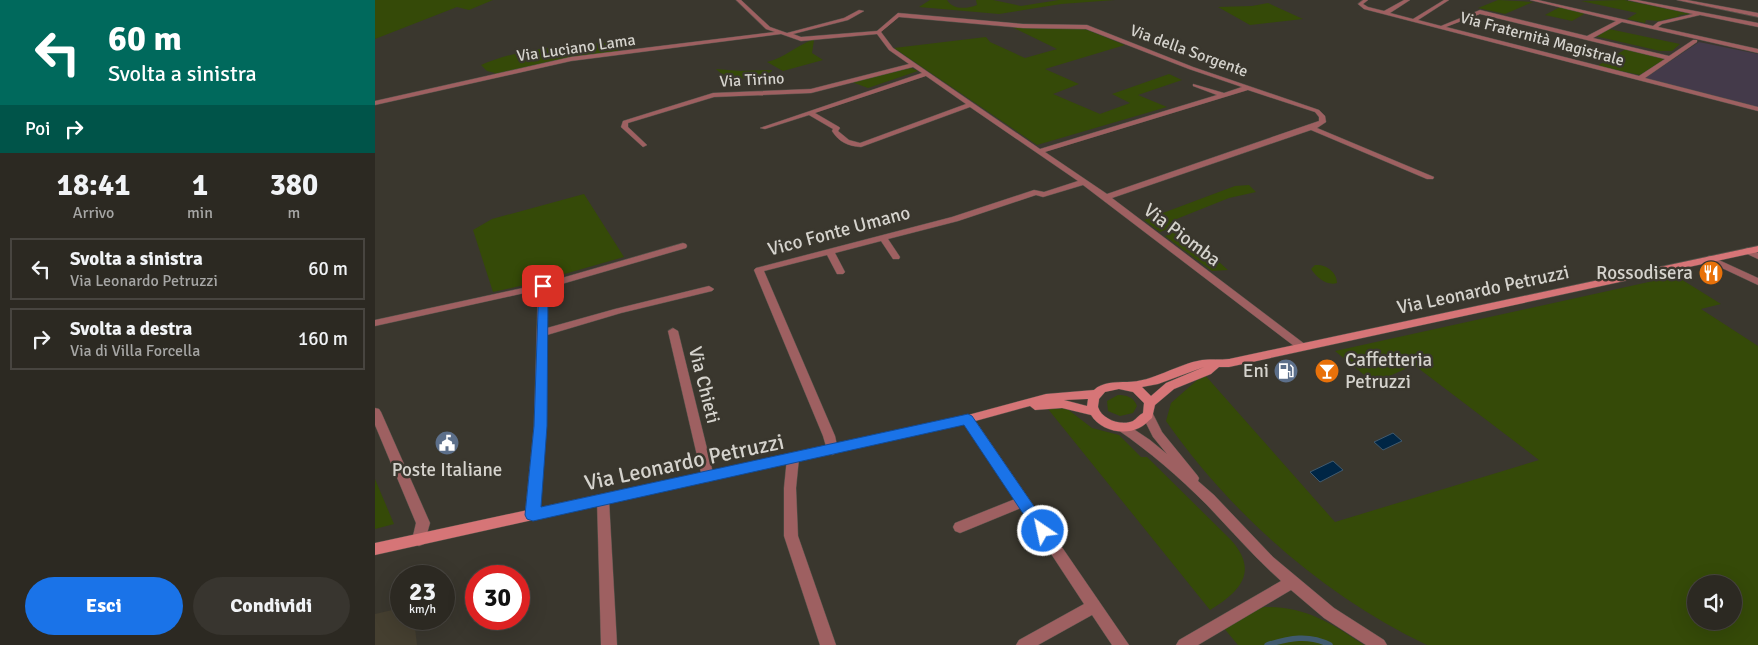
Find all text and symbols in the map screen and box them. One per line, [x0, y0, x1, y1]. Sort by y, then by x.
street label: Via Fraternità Magistrale [1458, 7, 1626, 71]
text: 60 m [108, 17, 182, 60]
icon: left [25, 20, 90, 85]
street label: Via della Sorgente [1127, 20, 1251, 82]
street label: Via Luciano Lama [515, 30, 637, 66]
text: Svolta a sinistra [108, 60, 257, 87]
street label: Via Tirino [719, 68, 785, 92]
icon: right [60, 115, 88, 143]
text: Poi [25, 117, 50, 141]
text: 18:41 [57, 167, 130, 204]
text: 1 [192, 167, 208, 204]
text: 380 [270, 167, 318, 204]
street label: Via Piomba [1139, 198, 1225, 272]
street label: Vico Fonte Umano [765, 200, 913, 262]
text: Arrivo [73, 203, 114, 223]
text: min [187, 203, 213, 223]
text: m [288, 203, 300, 223]
text: Svolta a sinistra [70, 247, 203, 271]
icon: left [27, 255, 55, 283]
text: 60 m [308, 257, 348, 281]
street label: Via Leonardo Petruzzi [1395, 260, 1571, 320]
restaurant icon: Rossodisera [1698, 260, 1724, 286]
place label: Rossodisera [1596, 261, 1693, 285]
pin [522, 265, 564, 307]
text: Via Leonardo Petruzzi [70, 271, 218, 291]
icon: arrive [529, 272, 557, 300]
text: Svolta a destra [70, 317, 192, 341]
icon: right [27, 325, 55, 353]
text: 160 m [298, 327, 348, 351]
text: Via di Villa Forcella [70, 341, 200, 361]
street label: Via Chieti [683, 344, 725, 426]
place label: Caffetteria Petruzzi [1345, 348, 1432, 394]
fuel station icon: Eni [1273, 358, 1299, 384]
bar icon: Caffetteria Petruzzi [1314, 358, 1340, 384]
place label: Eni [1243, 359, 1269, 383]
street label: Via Leonardo Petruzzi [582, 428, 786, 496]
public building icon: Poste Italiane [434, 430, 460, 456]
place label: Poste Italiane [392, 458, 502, 482]
position arrow [1016, 504, 1068, 556]
speed limit sign: 30 [465, 565, 530, 630]
map controls [1687, 575, 1742, 630]
button: sound [1687, 575, 1742, 630]
text: 23 [409, 576, 436, 607]
button: Esci [25, 577, 183, 635]
button: Condividi [193, 577, 350, 635]
text: km/h [409, 602, 436, 617]

